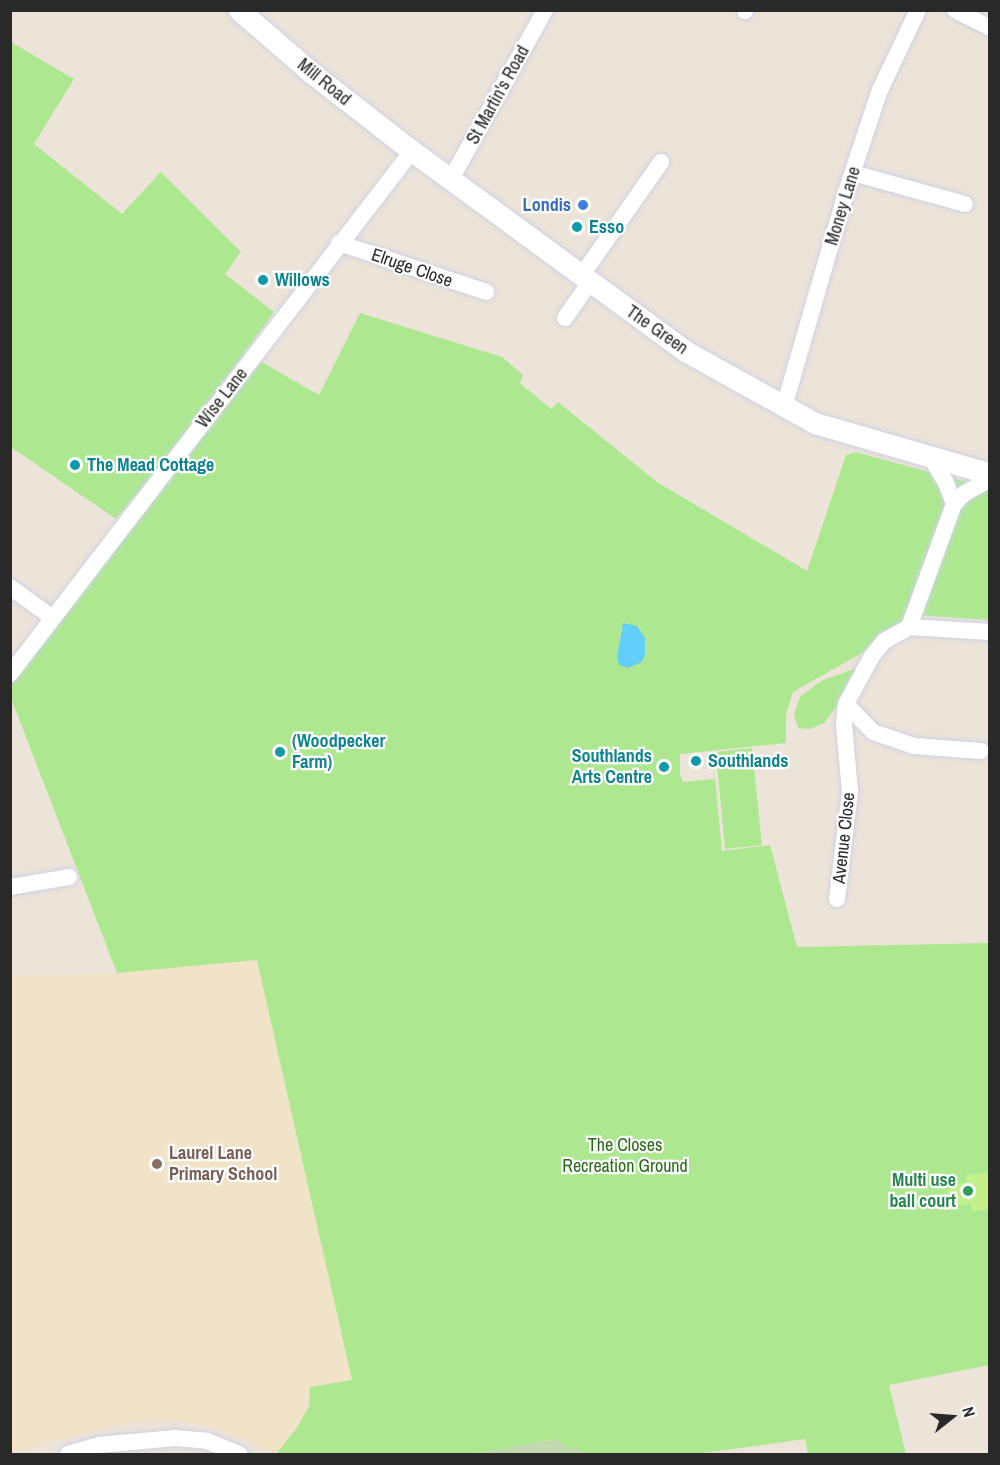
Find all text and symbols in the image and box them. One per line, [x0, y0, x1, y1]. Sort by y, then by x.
street label: St Martin's Road [462, 42, 534, 148]
street label: Mill Road [293, 54, 355, 110]
street label: Money Lane [821, 164, 865, 248]
place label: Londis [523, 194, 571, 216]
marker: Londis [576, 198, 590, 212]
place label: Esso [589, 216, 624, 238]
marker: Esso [570, 220, 584, 234]
street label: Elruge Close [369, 244, 455, 292]
place label: Willows [275, 269, 330, 291]
marker: Willows [256, 273, 270, 287]
street label: The Green [622, 301, 692, 359]
street label: Wise Lane [192, 364, 252, 432]
place label: The Mead Cottage [87, 454, 214, 476]
marker: The Mead Cottage [68, 458, 82, 472]
place label: (Woodpecker Farm) [292, 731, 385, 774]
marker: (Woodpecker Farm) [273, 745, 287, 759]
place label: Southlands Arts Centre [572, 746, 652, 789]
place label: Southlands [708, 750, 788, 772]
marker: Southlands [689, 754, 703, 768]
marker: Southlands Arts Centre [657, 760, 671, 774]
street label: Avenue Close [828, 791, 860, 885]
park label: The Closes Recreation Ground [562, 1135, 688, 1178]
place label: Laurel Lane Primary School [169, 1143, 277, 1186]
marker: Laurel Lane Primary School [150, 1157, 164, 1171]
place label: Multi use ball court [890, 1170, 956, 1212]
marker: Multi use ball court [961, 1184, 975, 1198]
north arrow [922, 1387, 982, 1447]
text: N [957, 1404, 981, 1419]

